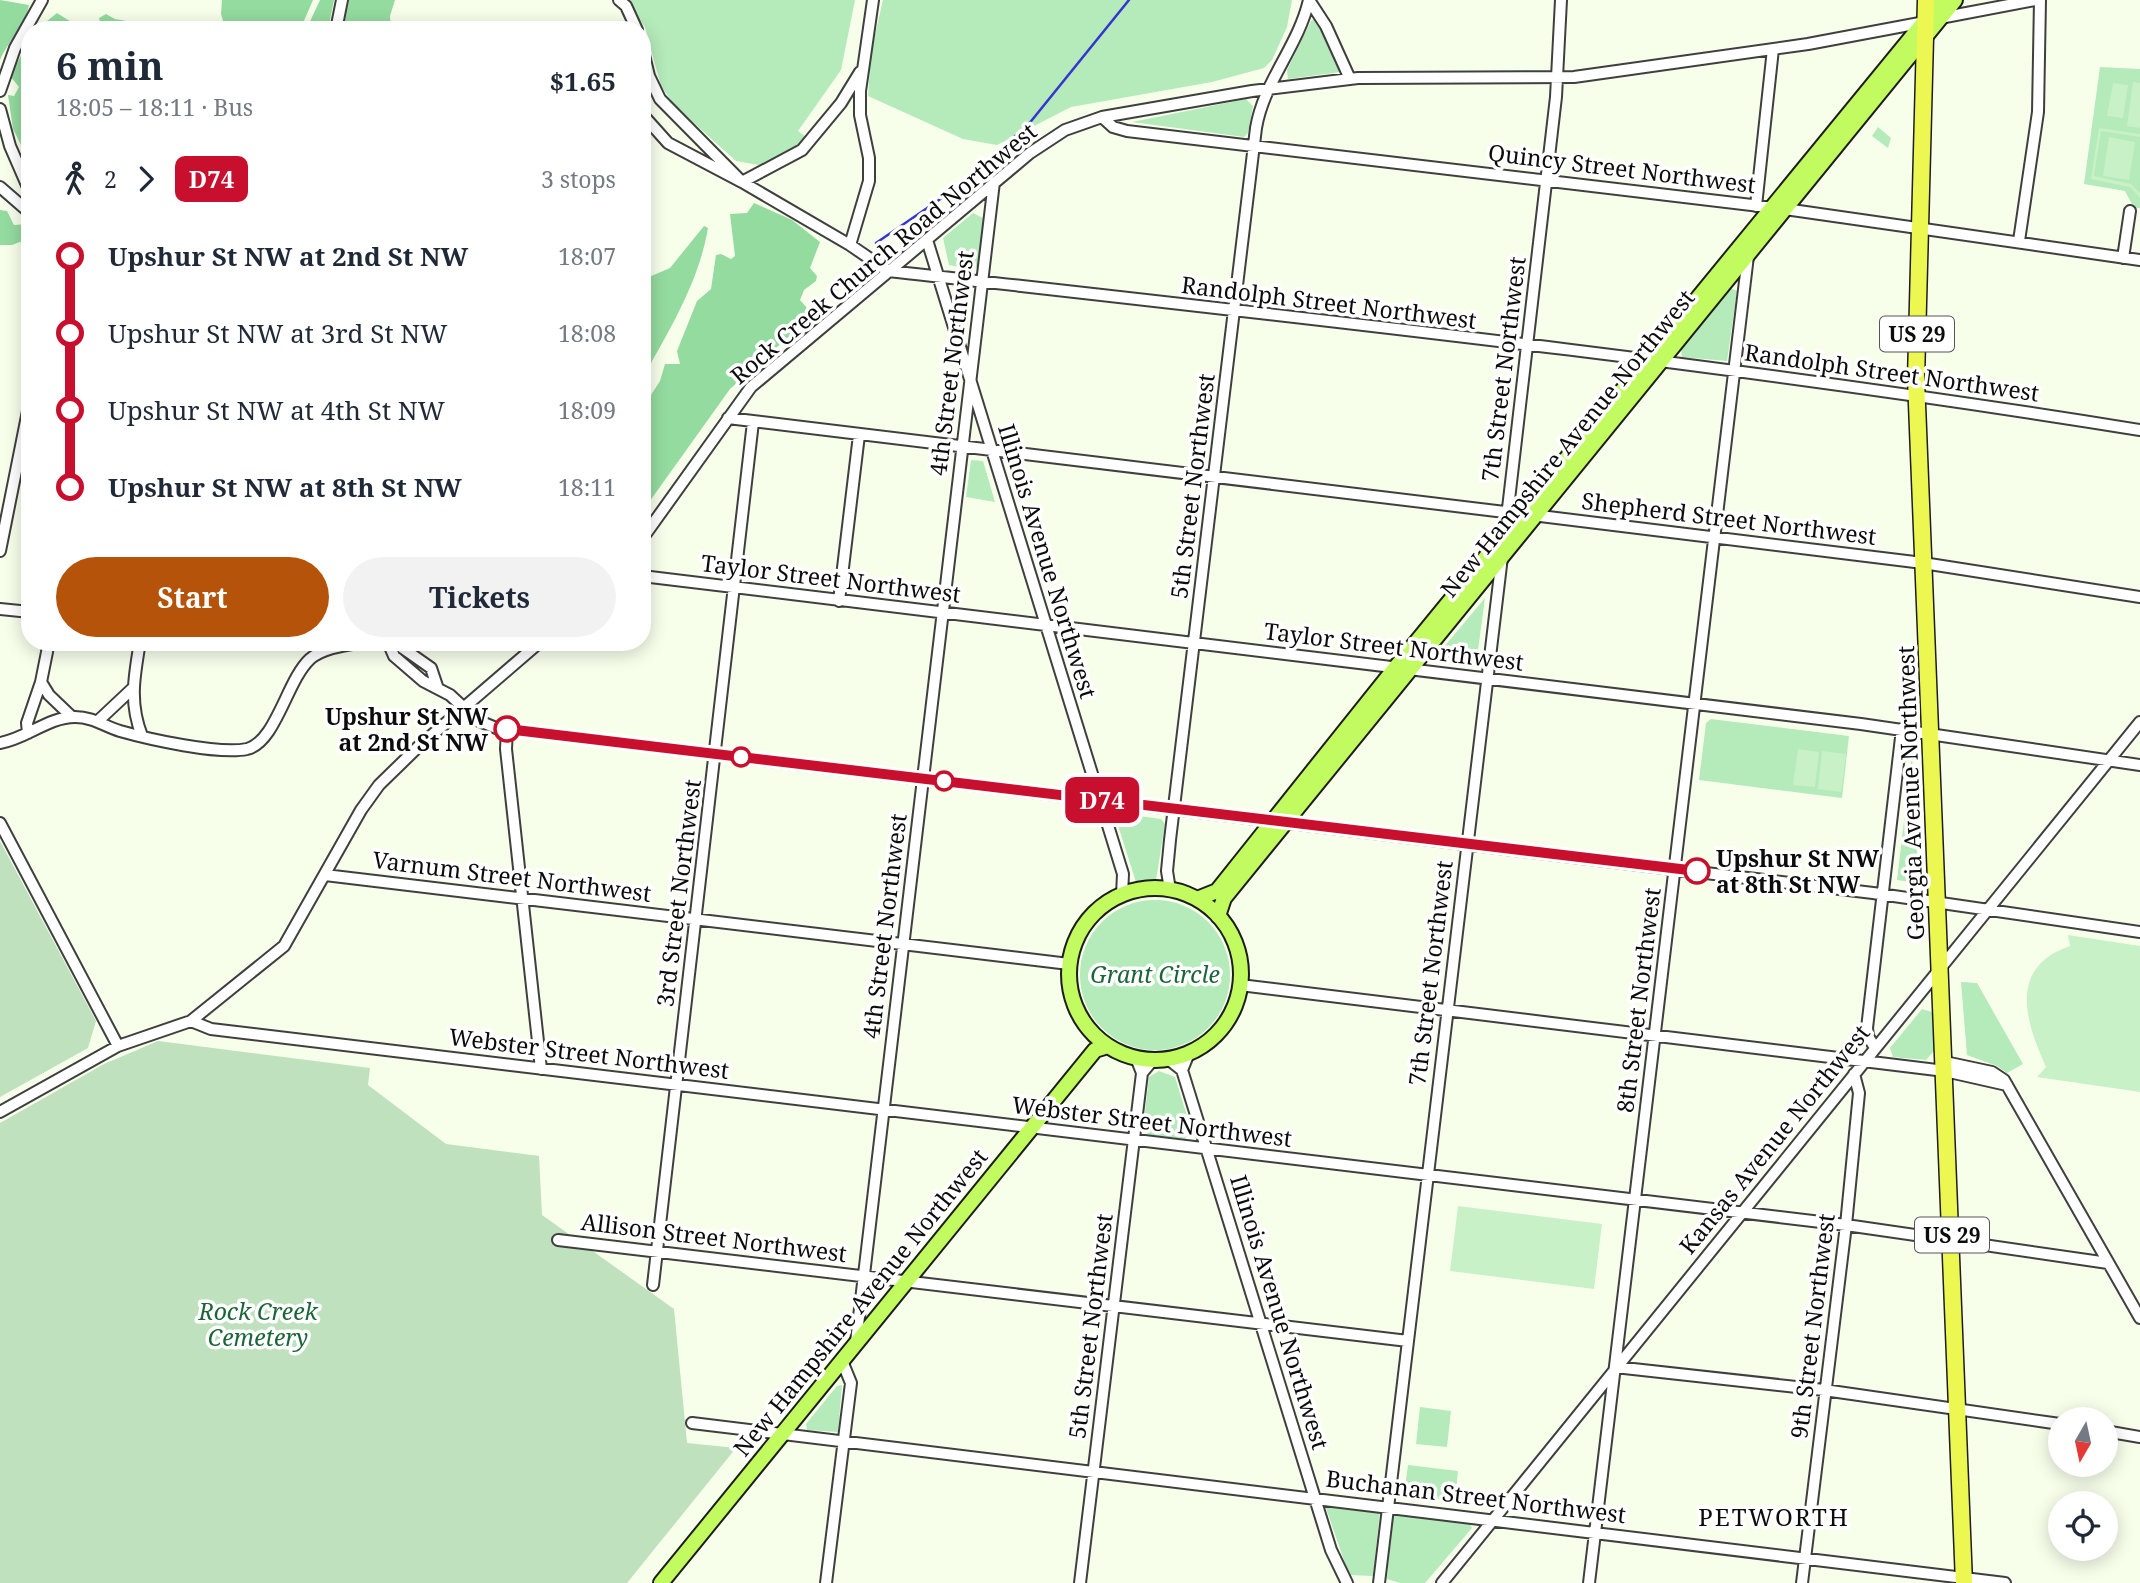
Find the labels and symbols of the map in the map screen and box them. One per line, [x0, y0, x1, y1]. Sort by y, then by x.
street label: Rock Creek Church Road Northwest [723, 115, 1043, 391]
street label: Quincy Street Northwest [1486, 136, 1758, 200]
street label: 4th Street Northwest [921, 249, 981, 477]
street label: 7th Street Northwest [1473, 255, 1533, 483]
street label: Randolph Street Northwest [1180, 268, 1478, 336]
street label: New Hampshire Avenue Northwest [1433, 282, 1701, 604]
road number: US 29 [1880, 316, 1954, 352]
street label: Randolph Street Northwest [1743, 335, 2041, 409]
street label: 5th Street Northwest [1162, 372, 1222, 600]
street label: Illinois Avenue Northwest [991, 420, 1105, 702]
street label: Shepherd Street Northwest [1580, 484, 1878, 552]
street label: Taylor Street Northwest [699, 546, 963, 610]
street label: Taylor Street Northwest [1262, 614, 1526, 678]
street label: Georgia Avenue Northwest [1889, 645, 1931, 941]
place label: Upshur St NW at 2nd St NW [325, 700, 488, 758]
marker: Upshur St NW at 2nd St NW [494, 716, 520, 742]
unlabelled marker [731, 747, 751, 767]
unlabelled marker [934, 771, 954, 791]
street label: 3rd Street Northwest [648, 777, 708, 1009]
line badge: D74 [1062, 777, 1142, 823]
street label: 4th Street Northwest [854, 812, 914, 1040]
place label: Upshur St NW at 8th St NW [1716, 842, 1880, 900]
street label: Varnum Street Northwest [371, 843, 653, 909]
marker: Upshur St NW at 8th St NW [1684, 858, 1710, 884]
street label: 7th Street Northwest [1400, 859, 1460, 1087]
street label: 8th Street Northwest [1608, 886, 1668, 1114]
park label: Grant Circle [1090, 958, 1220, 990]
street label: Kansas Avenue Northwest [1671, 1018, 1877, 1260]
street label: Webster Street Northwest [447, 1020, 731, 1086]
street label: Webster Street Northwest [1010, 1088, 1294, 1154]
street label: New Hampshire Avenue Northwest [726, 1141, 994, 1463]
street label: Illinois Avenue Northwest [1223, 1171, 1337, 1453]
street label: Allison Street Northwest [579, 1205, 849, 1269]
street label: 5th Street Northwest [1060, 1212, 1120, 1440]
street label: 9th Street Northwest [1782, 1212, 1842, 1440]
road number: US 29 [1915, 1218, 1989, 1252]
park label: Rock Creek Cemetery [197, 1295, 319, 1353]
north arrow [2048, 1407, 2118, 1477]
street label: Buchanan Street Northwest [1324, 1462, 1628, 1530]
district label: PETWORTH [1698, 1500, 1850, 1533]

